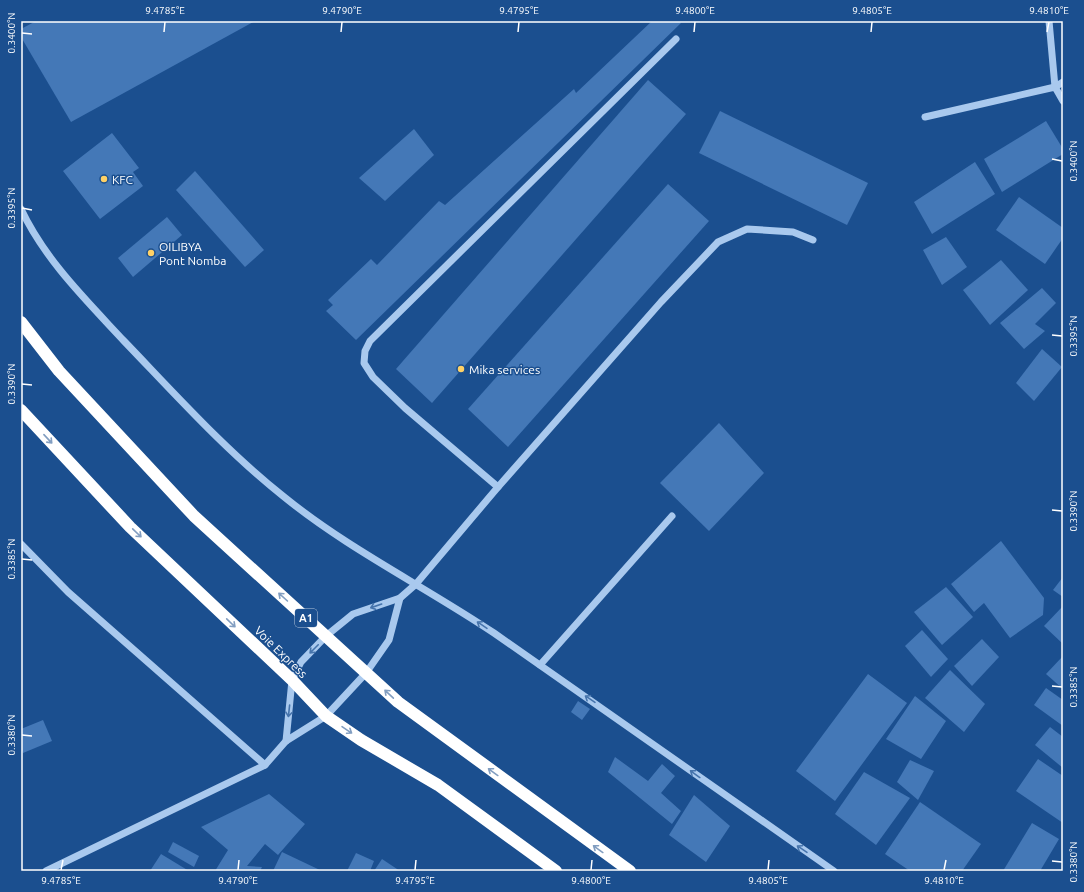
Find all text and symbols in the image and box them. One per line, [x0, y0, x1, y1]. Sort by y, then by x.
text: 9.4785°E [145, 5, 185, 16]
text: 9.4790°E [322, 5, 362, 16]
text: 9.4795°E [499, 5, 539, 16]
text: 9.4800°E [675, 5, 715, 16]
text: 9.4805°E [852, 5, 892, 16]
text: 9.4810°E [1029, 5, 1069, 16]
text: 0.3400°N [6, 12, 17, 54]
text: 0.3400°N [1068, 140, 1079, 182]
place label: KFC [112, 173, 134, 186]
marker: KFC [99, 174, 109, 184]
text: 0.3395°N [6, 187, 17, 229]
place label: OILIBYA Pont Nomba [159, 240, 227, 267]
marker: OILIBYA Pont Nomba [146, 248, 156, 258]
text: 0.3395°N [1068, 315, 1079, 357]
text: 0.3390°N [6, 363, 17, 405]
place label: Mika services [469, 363, 540, 376]
marker: Mika services [456, 364, 466, 374]
one-way arrow [43, 433, 52, 444]
text: 0.3390°N [1068, 490, 1079, 532]
one-way arrow [132, 528, 142, 538]
text: 0.3385°N [6, 538, 17, 580]
one-way arrow [278, 592, 288, 602]
one-way arrow [371, 602, 383, 610]
road number: A1 [295, 609, 317, 627]
one-way arrow [226, 618, 236, 628]
one-way arrow [477, 621, 488, 629]
street label: Voie Express [252, 624, 310, 680]
one-way arrow [309, 644, 319, 654]
text: 0.3385°N [1068, 666, 1079, 708]
one-way arrow [384, 689, 394, 699]
one-way arrow [584, 695, 595, 703]
one-way arrow [285, 704, 292, 717]
text: 0.3380°N [6, 714, 17, 756]
one-way arrow [341, 726, 352, 734]
one-way arrow [487, 768, 498, 777]
one-way arrow [690, 770, 701, 778]
text: 0.3380°N [1068, 841, 1079, 883]
one-way arrow [593, 845, 604, 853]
one-way arrow [796, 845, 807, 853]
text: 9.4785°E [41, 875, 81, 886]
text: 9.4790°E [218, 875, 258, 886]
text: 9.4795°E [395, 875, 435, 886]
text: 9.4800°E [571, 875, 611, 886]
text: 9.4805°E [748, 875, 788, 886]
text: 9.4810°E [924, 875, 964, 886]

